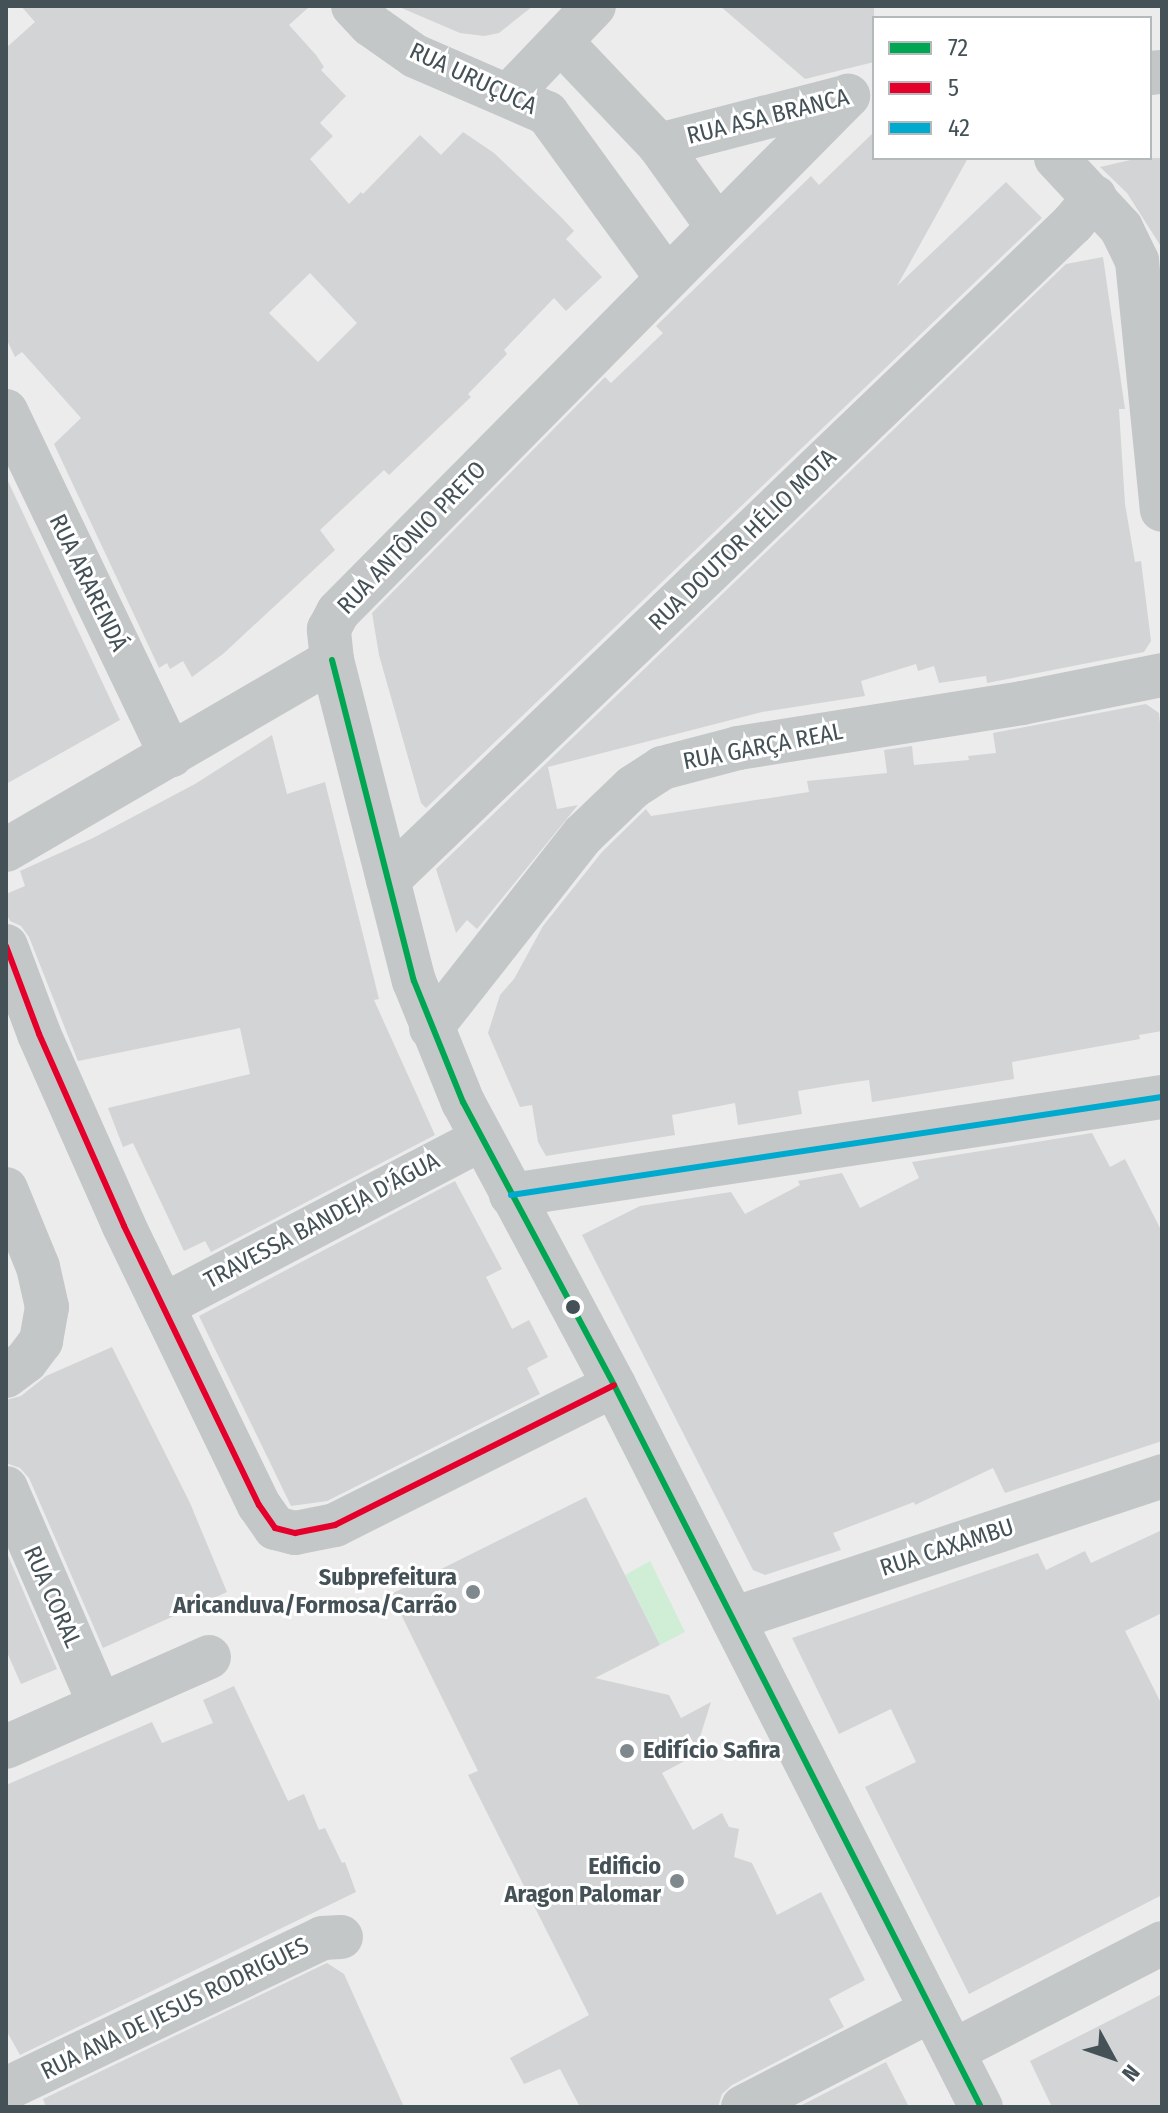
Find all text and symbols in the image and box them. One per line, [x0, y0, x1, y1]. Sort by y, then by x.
legend [872, 16, 1152, 160]
text: 72 [948, 34, 968, 62]
street label: RUA URUÇUCA [405, 37, 541, 121]
text: 5 [948, 74, 959, 102]
street label: RUA ASA BRANCA [684, 83, 852, 151]
text: 42 [948, 114, 970, 142]
street label: RUA DOUTOR HÉLIO MOTA [643, 443, 843, 637]
street label: RUA ANTÔNIO PRETO [332, 456, 492, 620]
street label: RUA ARARENDÁ [42, 510, 134, 656]
street label: RUA GARÇA REAL [681, 717, 845, 777]
street label: TRAVESSA BANDEJA D'ÁGUA [200, 1147, 444, 1295]
unlabelled marker [565, 1299, 581, 1315]
street label: RUA CAXAMBU [877, 1513, 1017, 1583]
street label: RUA CORAL [17, 1542, 87, 1652]
place label: Subprefeitura Aricanduva/Formosa/Carrão [173, 1564, 457, 1620]
marker: Subprefeitura Aricanduva/Formosa/Carrão [464, 1583, 482, 1601]
place label: Edifício Safira [643, 1737, 781, 1765]
marker: Edifício Safira [618, 1742, 636, 1760]
place label: Edificio Aragon Palomar [505, 1853, 661, 1909]
marker: Edificio Aragon Palomar [668, 1872, 686, 1890]
street label: RUA ANA DE JESUS RODRIGUES [36, 1932, 314, 2086]
north arrow [1072, 2017, 1152, 2097]
text: N [1116, 2059, 1145, 2086]

